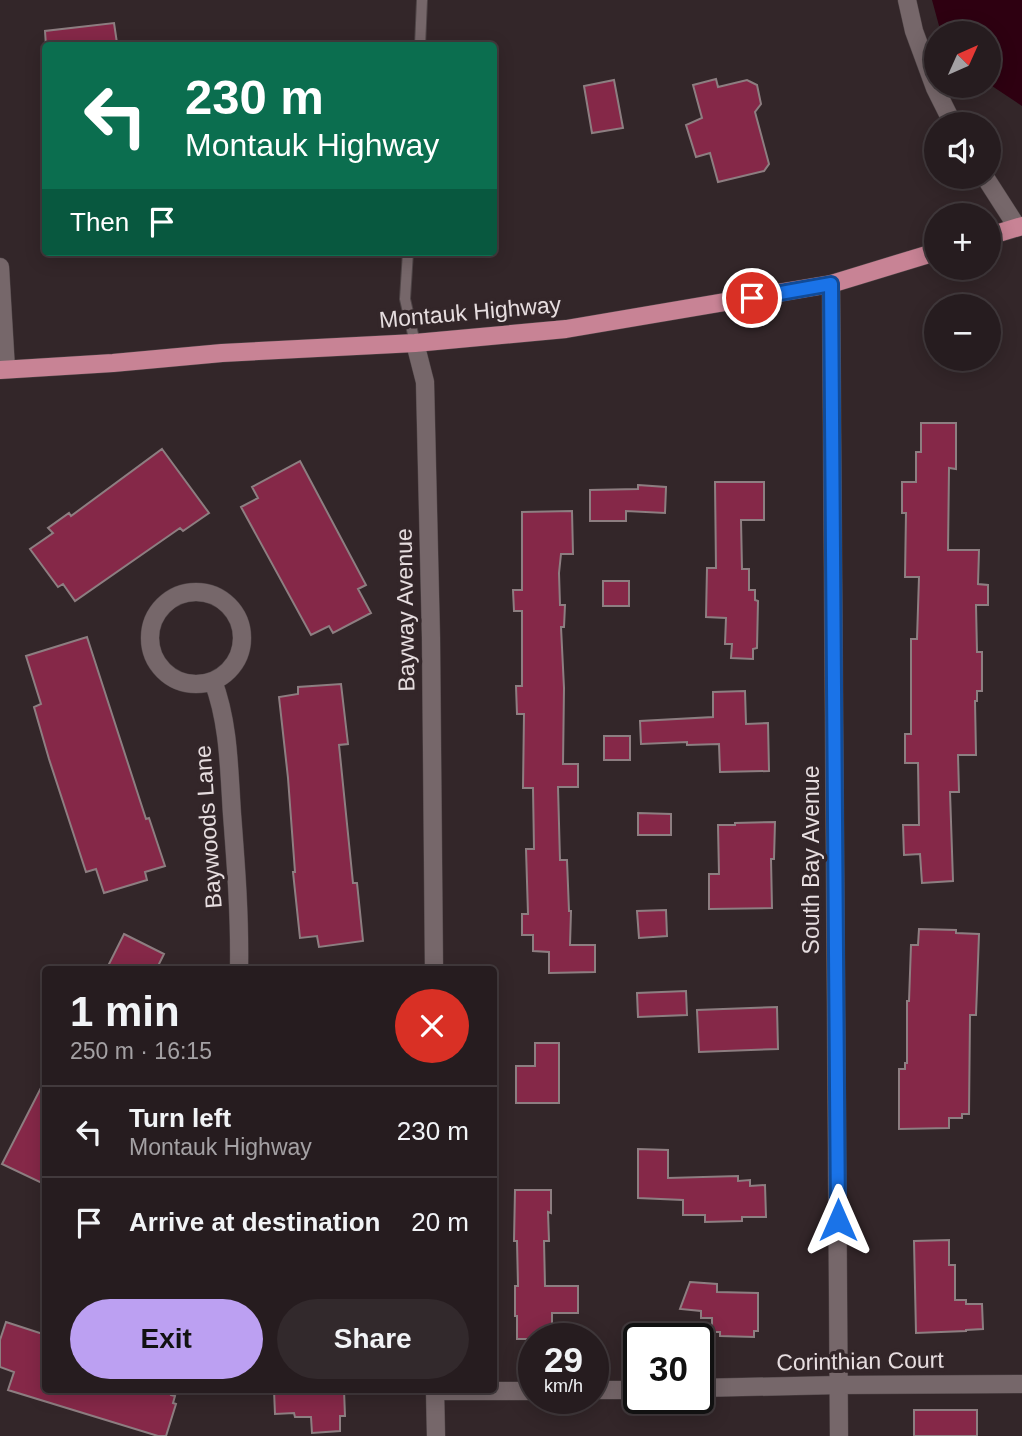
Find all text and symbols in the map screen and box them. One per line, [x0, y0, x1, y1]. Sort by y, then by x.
north arrow [924, 21, 1001, 98]
map controls [924, 21, 1001, 371]
icon: left [70, 70, 161, 161]
text: 230 m [185, 70, 324, 124]
button: sound [924, 112, 1001, 189]
text: Montauk Highway [185, 127, 439, 163]
icon: arrive [143, 203, 181, 241]
button: + [924, 203, 1001, 280]
text: Then [70, 207, 129, 237]
pin [722, 268, 782, 328]
icon: arrive [733, 279, 771, 317]
street label: Montauk Highway [378, 291, 563, 333]
button: − [924, 294, 1001, 371]
street label: Bayway Avenue [391, 528, 419, 692]
street label: Baywoods Lane [189, 744, 227, 910]
street label: South Bay Avenue [798, 766, 824, 954]
text: 1 min [70, 988, 180, 1035]
button: close [395, 989, 469, 1063]
text: 250 m · 16:15 [70, 1038, 212, 1064]
text: Turn left [129, 1103, 231, 1133]
icon: left [70, 1113, 108, 1151]
text: 230 m [397, 1116, 469, 1146]
text: Montauk Highway [129, 1134, 312, 1160]
position arrow [801, 1183, 875, 1257]
icon: arrive [70, 1204, 108, 1242]
text: Arrive at destination [129, 1207, 380, 1237]
text: 20 m [411, 1207, 469, 1237]
button: Exit [70, 1299, 263, 1379]
button: Share [277, 1299, 469, 1379]
speed limit sign: 30 [623, 1323, 714, 1414]
text: 29 [544, 1340, 583, 1379]
street label: Corinthian Court [776, 1347, 945, 1375]
text: km/h [544, 1376, 583, 1396]

